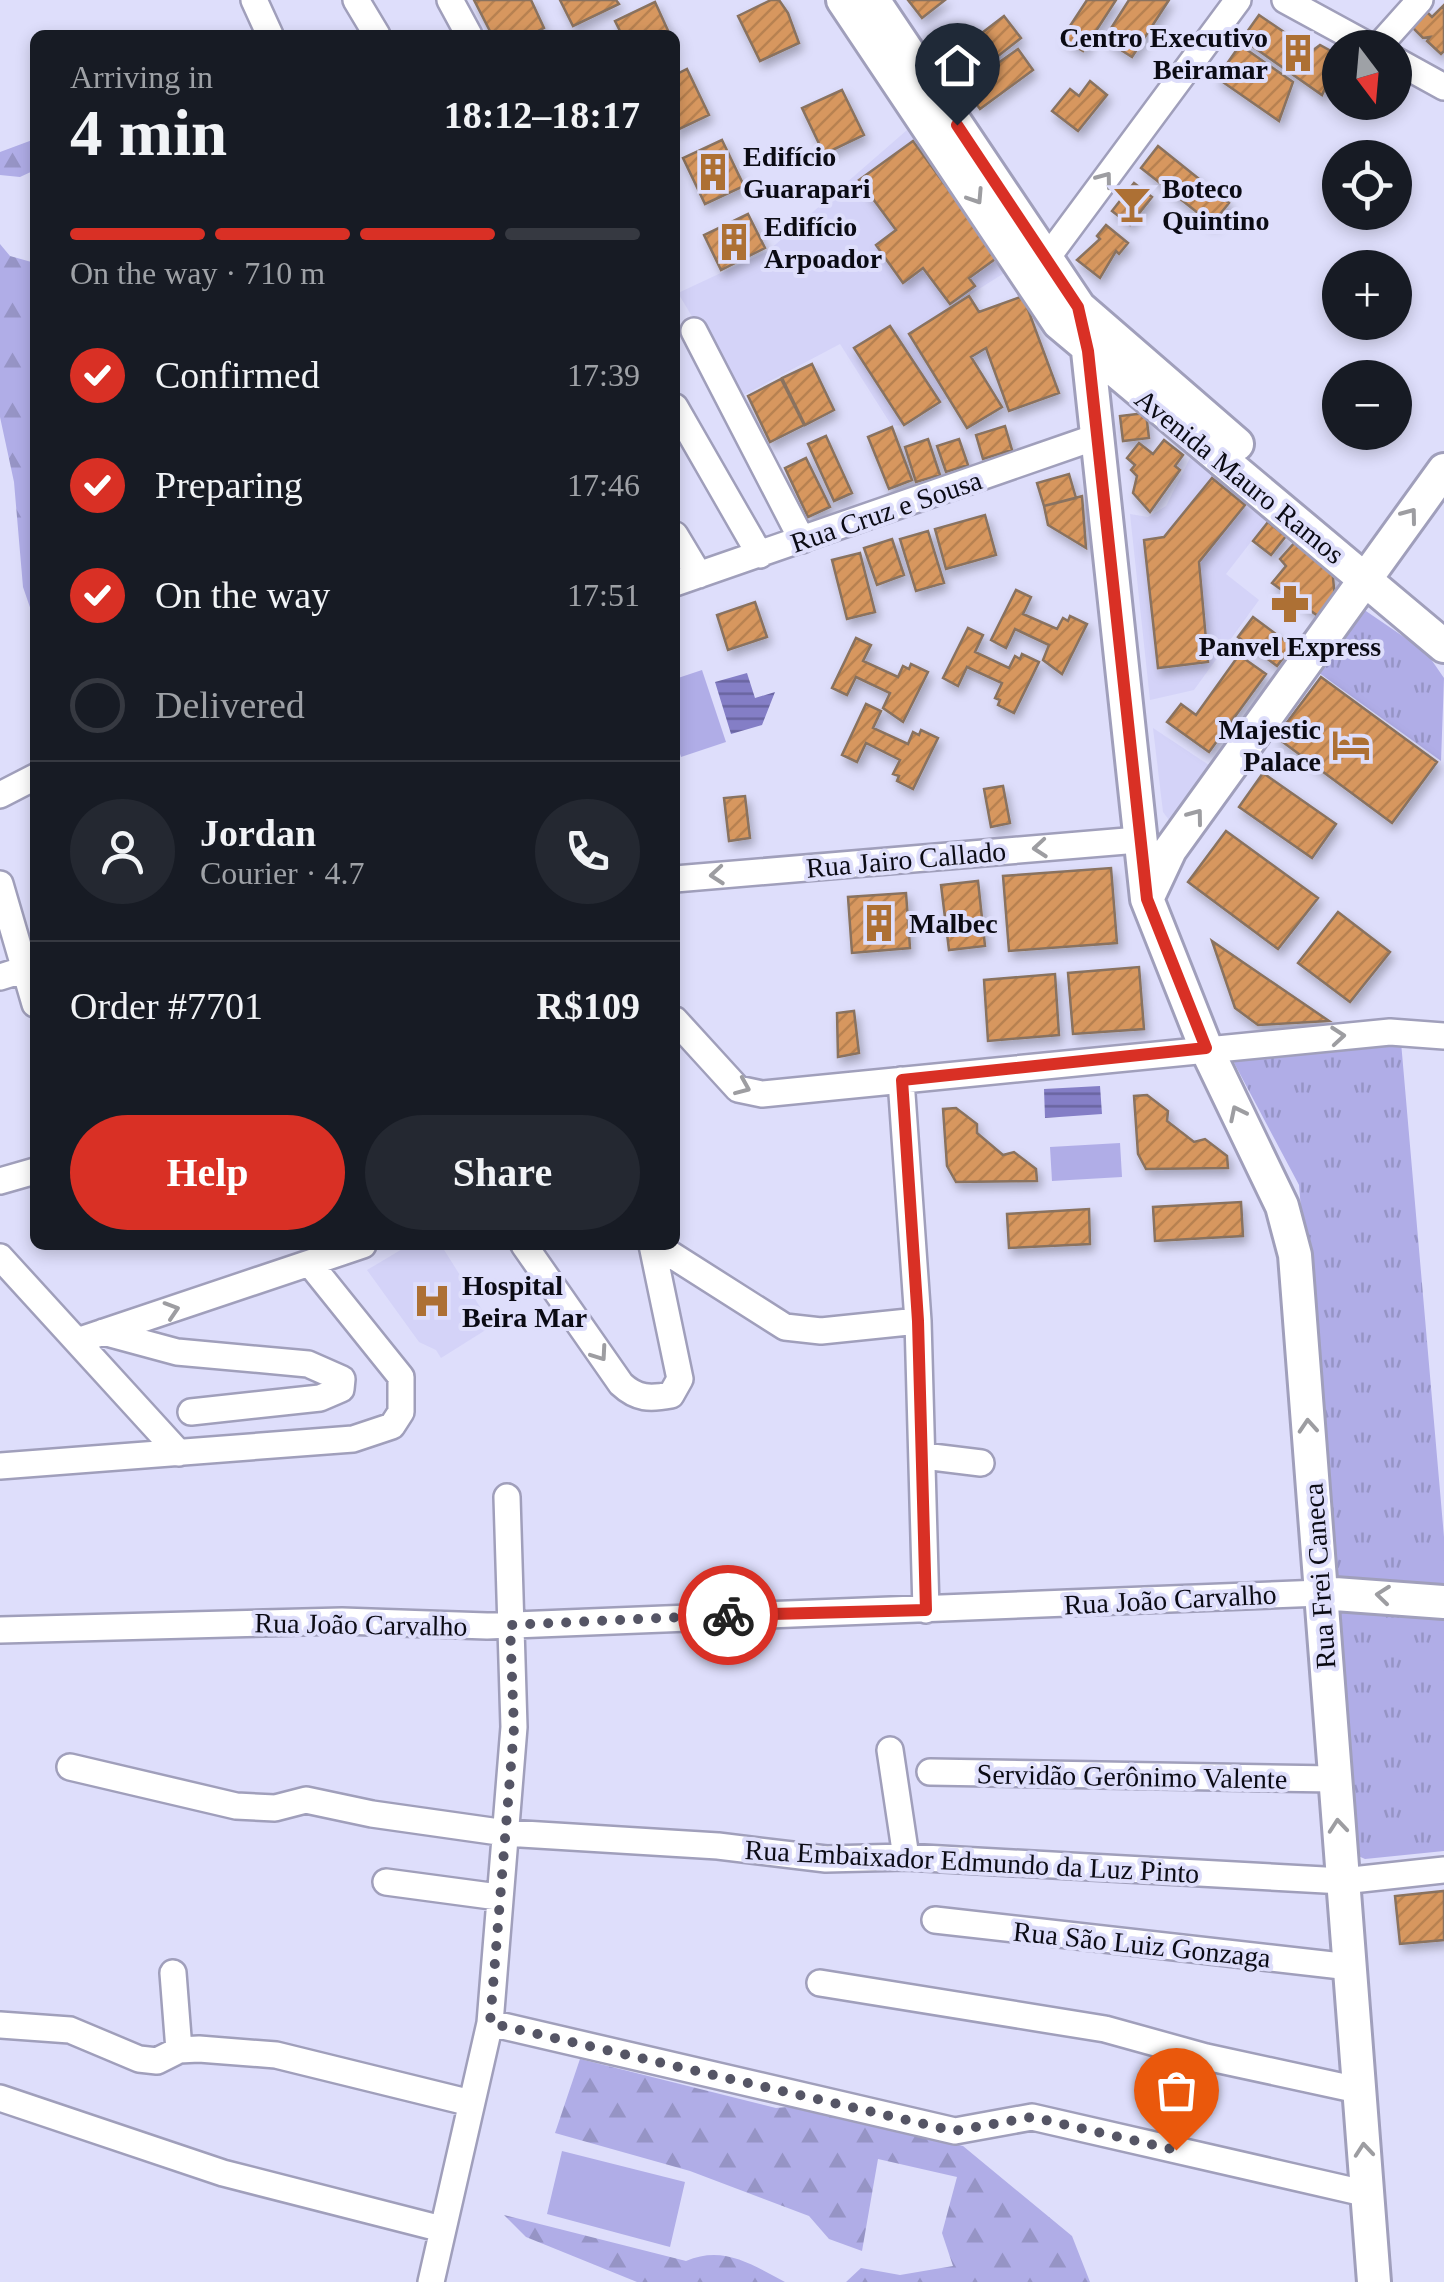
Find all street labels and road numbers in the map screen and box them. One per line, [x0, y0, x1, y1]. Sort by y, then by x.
street label: Avenida Mauro Ramos [1129, 383, 1350, 570]
street label: Rua Cruz e Sousa [787, 464, 986, 559]
street label: Rua Jairo Callado [805, 835, 1007, 884]
street label: Rua Frei Caneca [1297, 1481, 1341, 1670]
street label: Rua João Carvalho [1063, 1578, 1277, 1621]
street label: Rua João Carvalho [254, 1607, 468, 1642]
street label: Servidão Gerônimo Valente [976, 1758, 1287, 1795]
street label: Rua Embaixador Edmundo da Luz Pinto [744, 1834, 1200, 1889]
street label: Rua São Luiz Gonzaga [1012, 1916, 1273, 1974]

